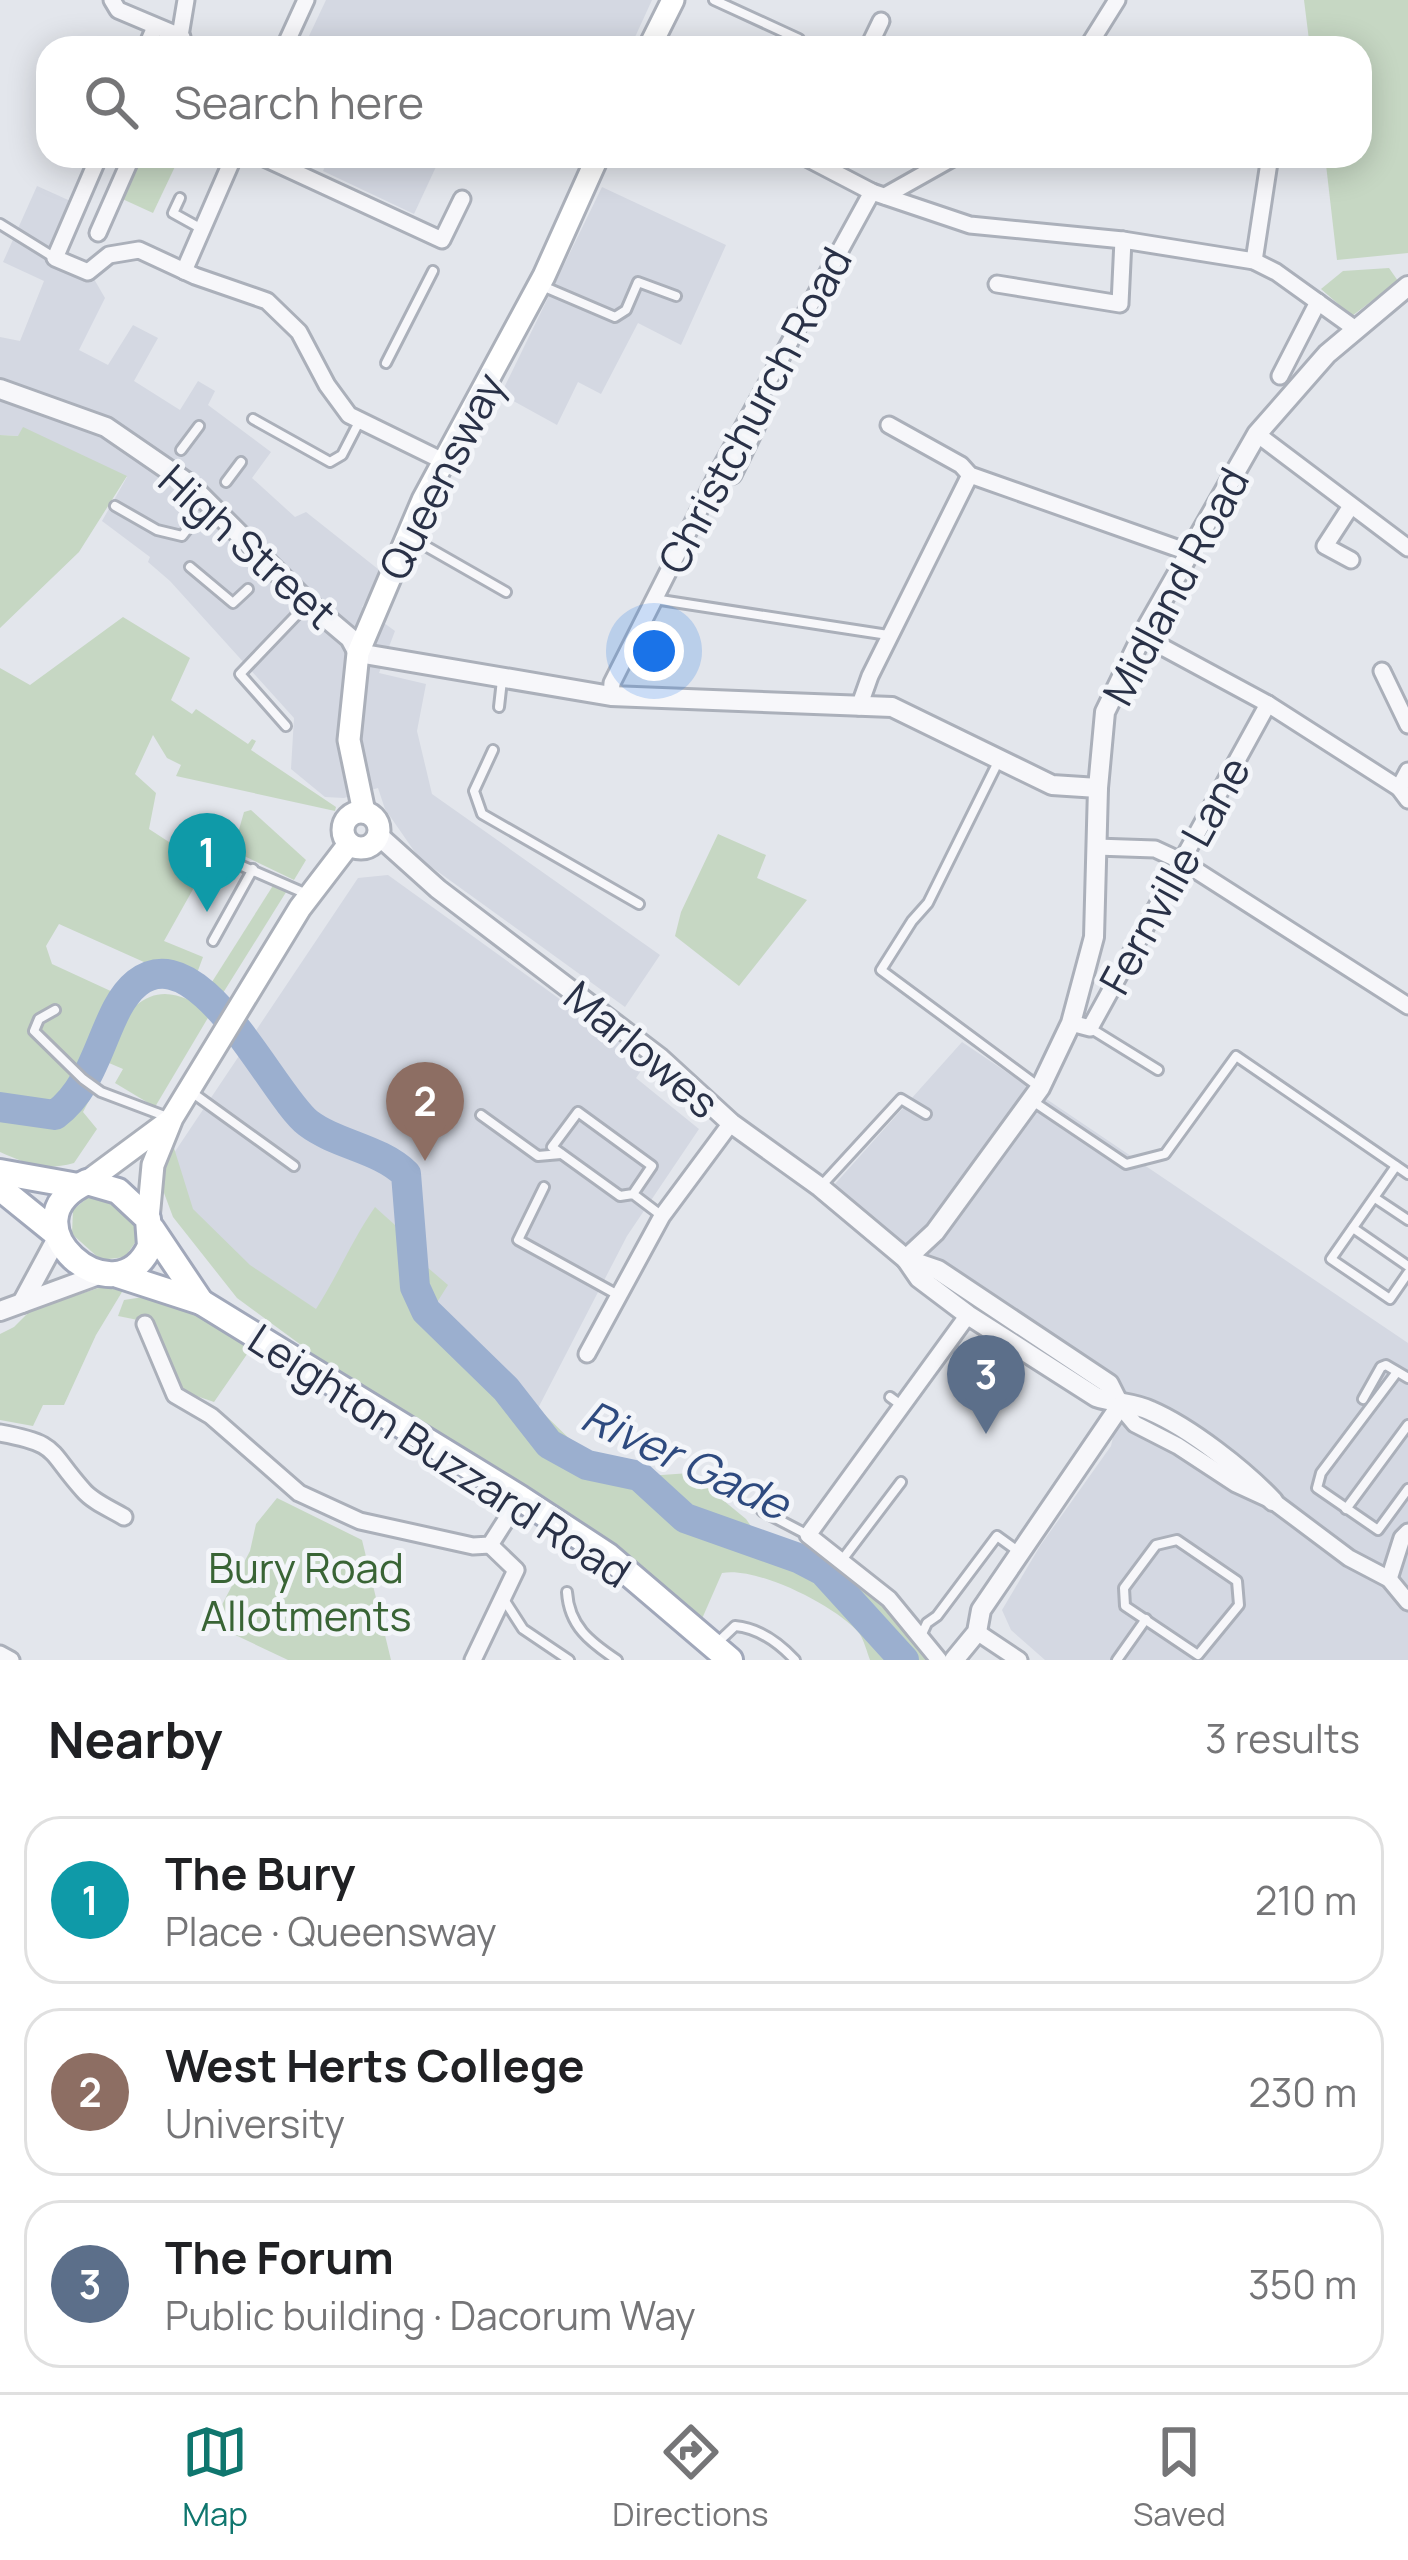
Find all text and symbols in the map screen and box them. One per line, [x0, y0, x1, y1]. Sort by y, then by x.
search box [36, 36, 1372, 168]
icon: search [78, 69, 144, 135]
text: Search here [174, 71, 424, 133]
street label: Christchurch Road [643, 237, 865, 583]
street label: Queensway [364, 363, 518, 589]
street label: High Street [147, 451, 349, 641]
street label: Midland Road [1088, 457, 1262, 715]
your location [624, 621, 684, 681]
street label: Fernville Lane [1085, 746, 1263, 1004]
pin: 1 [168, 813, 246, 912]
street label: Marlowes [552, 967, 732, 1131]
pin: 2 [386, 1062, 464, 1161]
street label: Leighton Buzzard Road [238, 1310, 642, 1600]
pin: 3 [947, 1335, 1025, 1434]
water label: River Gade [572, 1384, 802, 1535]
park label: Bury Road Allotments [200, 1538, 412, 1644]
text: Nearby [48, 1704, 223, 1773]
text: 3 results [1205, 1711, 1360, 1765]
text: The Bury [165, 1842, 355, 1904]
text: 1 [81, 1873, 99, 1927]
text: 210 m [1255, 1873, 1357, 1927]
text: Place · Queensway [165, 1904, 497, 1958]
text: West Herts College [165, 2034, 585, 2096]
text: 2 [78, 2065, 102, 2119]
text: 230 m [1249, 2065, 1357, 2119]
text: University [165, 2096, 345, 2150]
text: The Forum [165, 2226, 394, 2288]
text: 3 [79, 2257, 101, 2311]
text: 350 m [1248, 2257, 1357, 2311]
text: Public building · Dacorum Way [165, 2288, 696, 2342]
tab: Map [182, 2419, 248, 2536]
tab: Directions [612, 2419, 769, 2536]
tab: Saved [1133, 2419, 1226, 2536]

